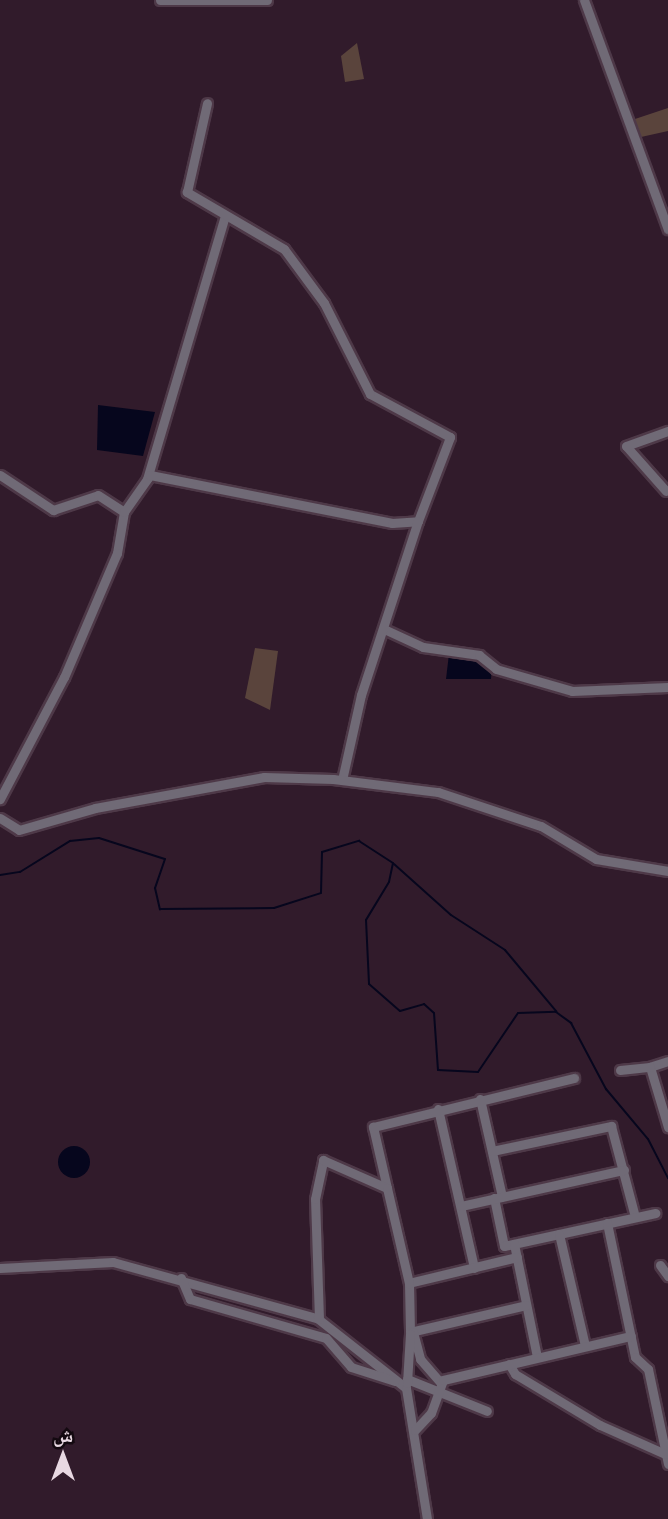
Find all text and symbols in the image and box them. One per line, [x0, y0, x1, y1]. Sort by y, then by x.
north arrow [28, 1421, 98, 1491]
text: ش [53, 1423, 73, 1447]

